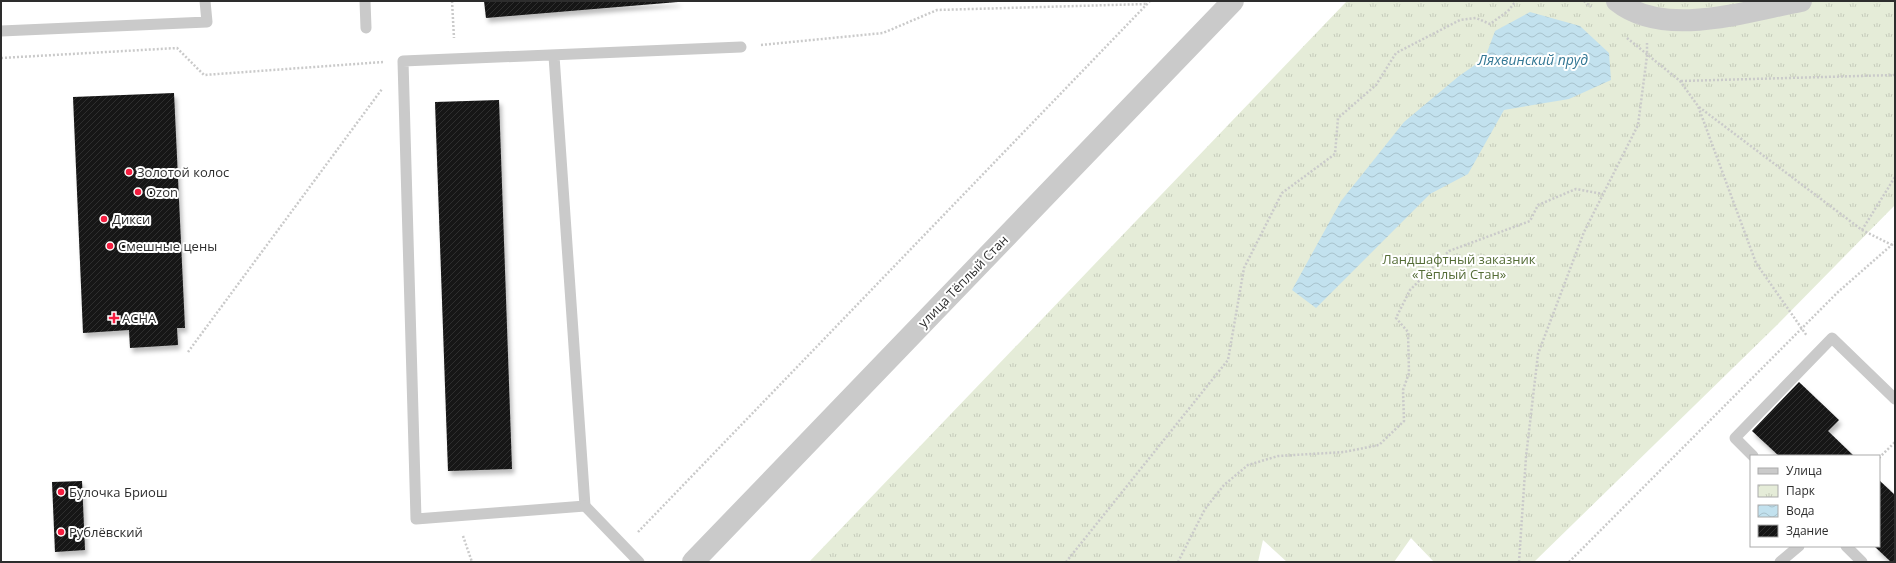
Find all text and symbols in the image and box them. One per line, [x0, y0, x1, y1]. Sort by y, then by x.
water label: Ляхвинский пруд [1477, 50, 1588, 69]
place label: Золотой колос [137, 163, 229, 181]
marker: Золотой колос [124, 167, 134, 177]
place label: Ozon [146, 183, 178, 201]
marker: Ozon [133, 187, 143, 197]
place label: Дикси [112, 210, 150, 228]
marker: Дикси [99, 214, 109, 224]
street label: улица Тёплый Стан [914, 231, 1012, 331]
place label: Смешные цены [118, 237, 217, 255]
marker: Смешные цены [105, 241, 115, 251]
park label: Ландшафтный заказник «Тёплый Стан» [1382, 250, 1536, 283]
place label: АСНА [122, 309, 157, 327]
marker: АСНА [109, 313, 119, 323]
legend [1750, 455, 1880, 547]
text: Улица [1786, 462, 1822, 479]
text: Парк [1786, 482, 1816, 499]
place label: Булочка Бриош [69, 483, 168, 501]
marker: Булочка Бриош [56, 487, 66, 497]
text: Вода [1786, 502, 1815, 519]
text: Здание [1786, 522, 1829, 539]
place label: Рублёвский [69, 523, 143, 541]
marker: Рублёвский [56, 527, 66, 537]

